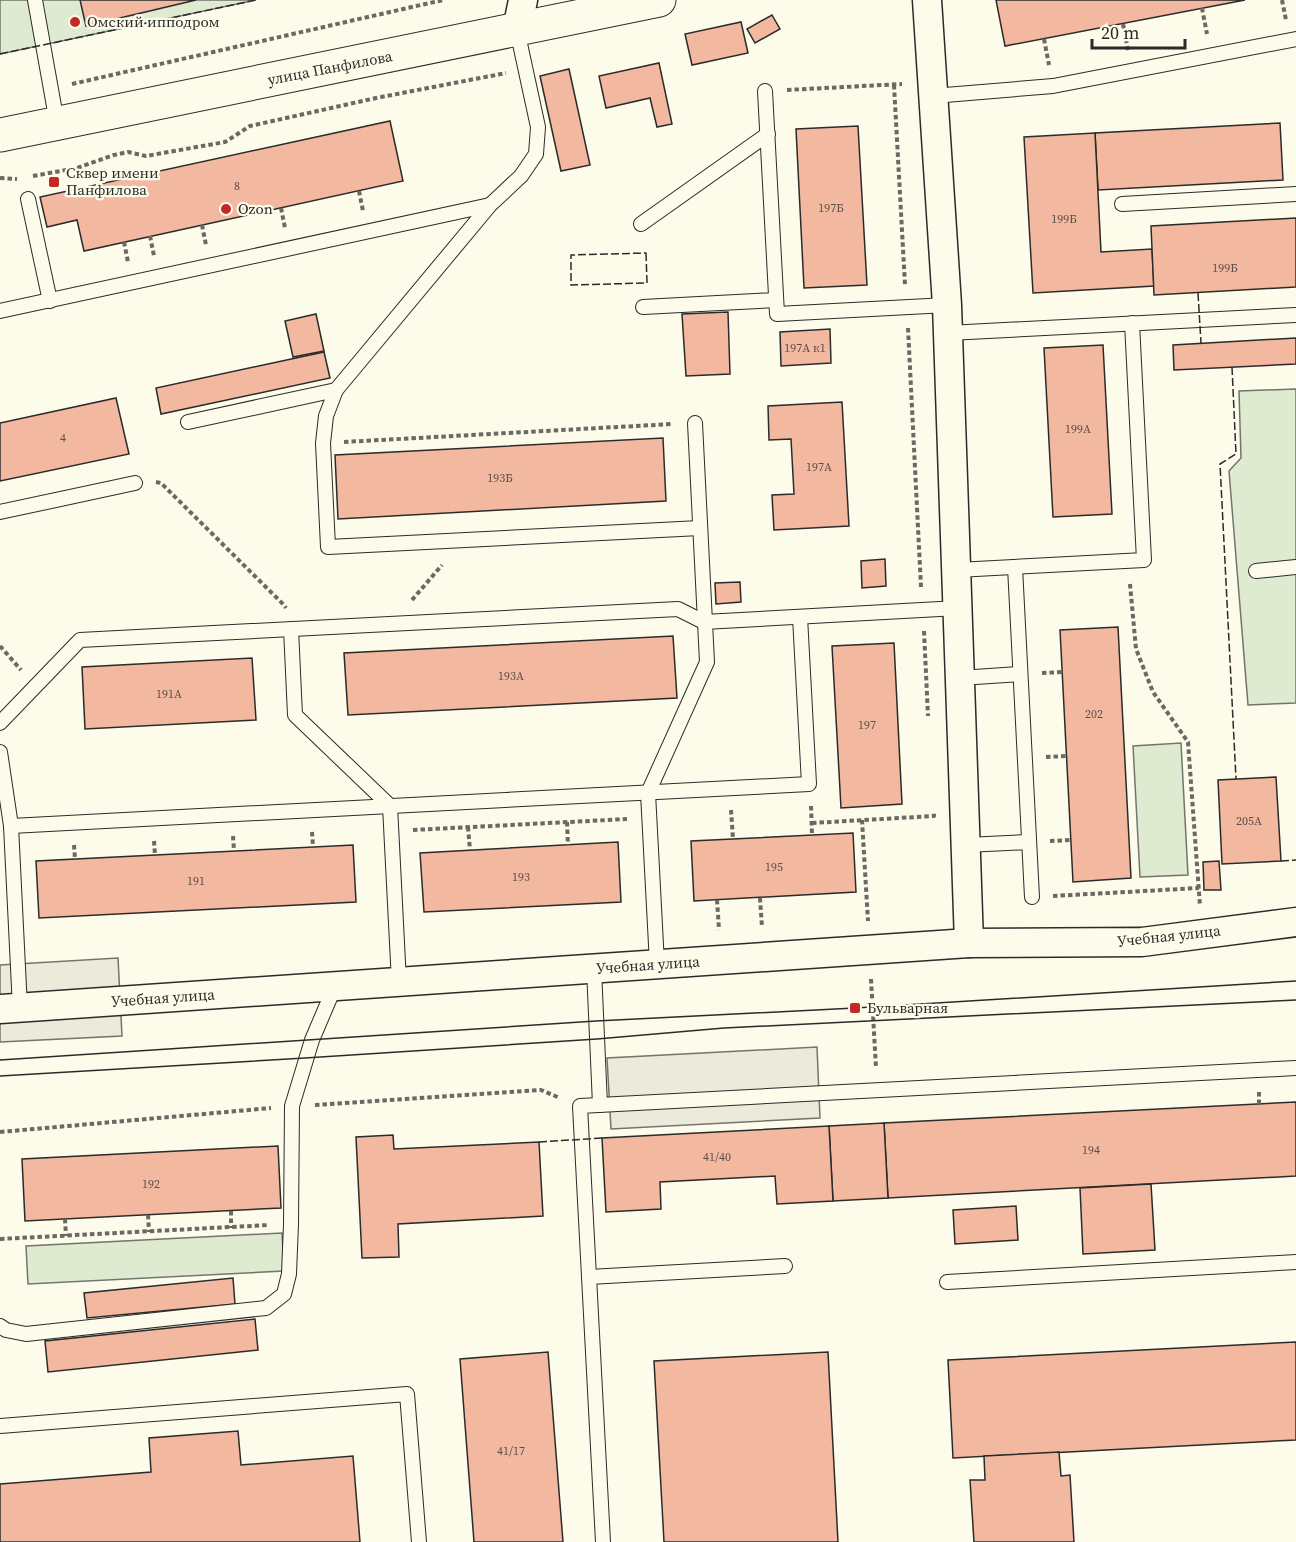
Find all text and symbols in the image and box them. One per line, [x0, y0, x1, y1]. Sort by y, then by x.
place label: Омский ипподром [87, 11, 220, 32]
scale bar [1092, 12, 1185, 50]
marker: Омский ипподром [68, 15, 82, 29]
text: 20 m [1101, 20, 1139, 45]
street label: улица Панфилова [266, 45, 394, 90]
place label: Сквер имени Панфилова [66, 162, 159, 200]
marker: Сквер имени Панфилова [47, 175, 61, 189]
house number: 8 [234, 178, 240, 194]
place label: Ozon [238, 198, 273, 219]
house number: 197Б [818, 200, 844, 216]
marker: Ozon [219, 202, 233, 216]
house number: 199Б [1051, 211, 1077, 227]
house number: 199Б [1212, 260, 1238, 276]
house number: 197А к1 [784, 340, 826, 356]
house number: 199А [1065, 421, 1091, 437]
house number: 4 [60, 430, 66, 446]
house number: 197А [806, 459, 832, 475]
house number: 193Б [487, 470, 513, 486]
house number: 193А [498, 668, 524, 684]
house number: 191А [156, 686, 182, 702]
house number: 202 [1085, 706, 1103, 722]
house number: 197 [858, 717, 876, 733]
house number: 205А [1236, 813, 1262, 829]
house number: 195 [765, 859, 783, 875]
house number: 193 [512, 869, 530, 885]
house number: 191 [187, 873, 205, 889]
street label: Учебная улица [1116, 920, 1222, 951]
street label: Учебная улица [595, 950, 701, 979]
street label: Учебная улица [110, 983, 216, 1012]
place label: Бульварная [867, 997, 948, 1018]
marker: Бульварная [848, 1001, 862, 1015]
house number: 194 [1082, 1142, 1100, 1158]
house number: 41/40 [703, 1149, 731, 1165]
house number: 192 [142, 1176, 160, 1192]
house number: 41/17 [497, 1443, 525, 1459]

